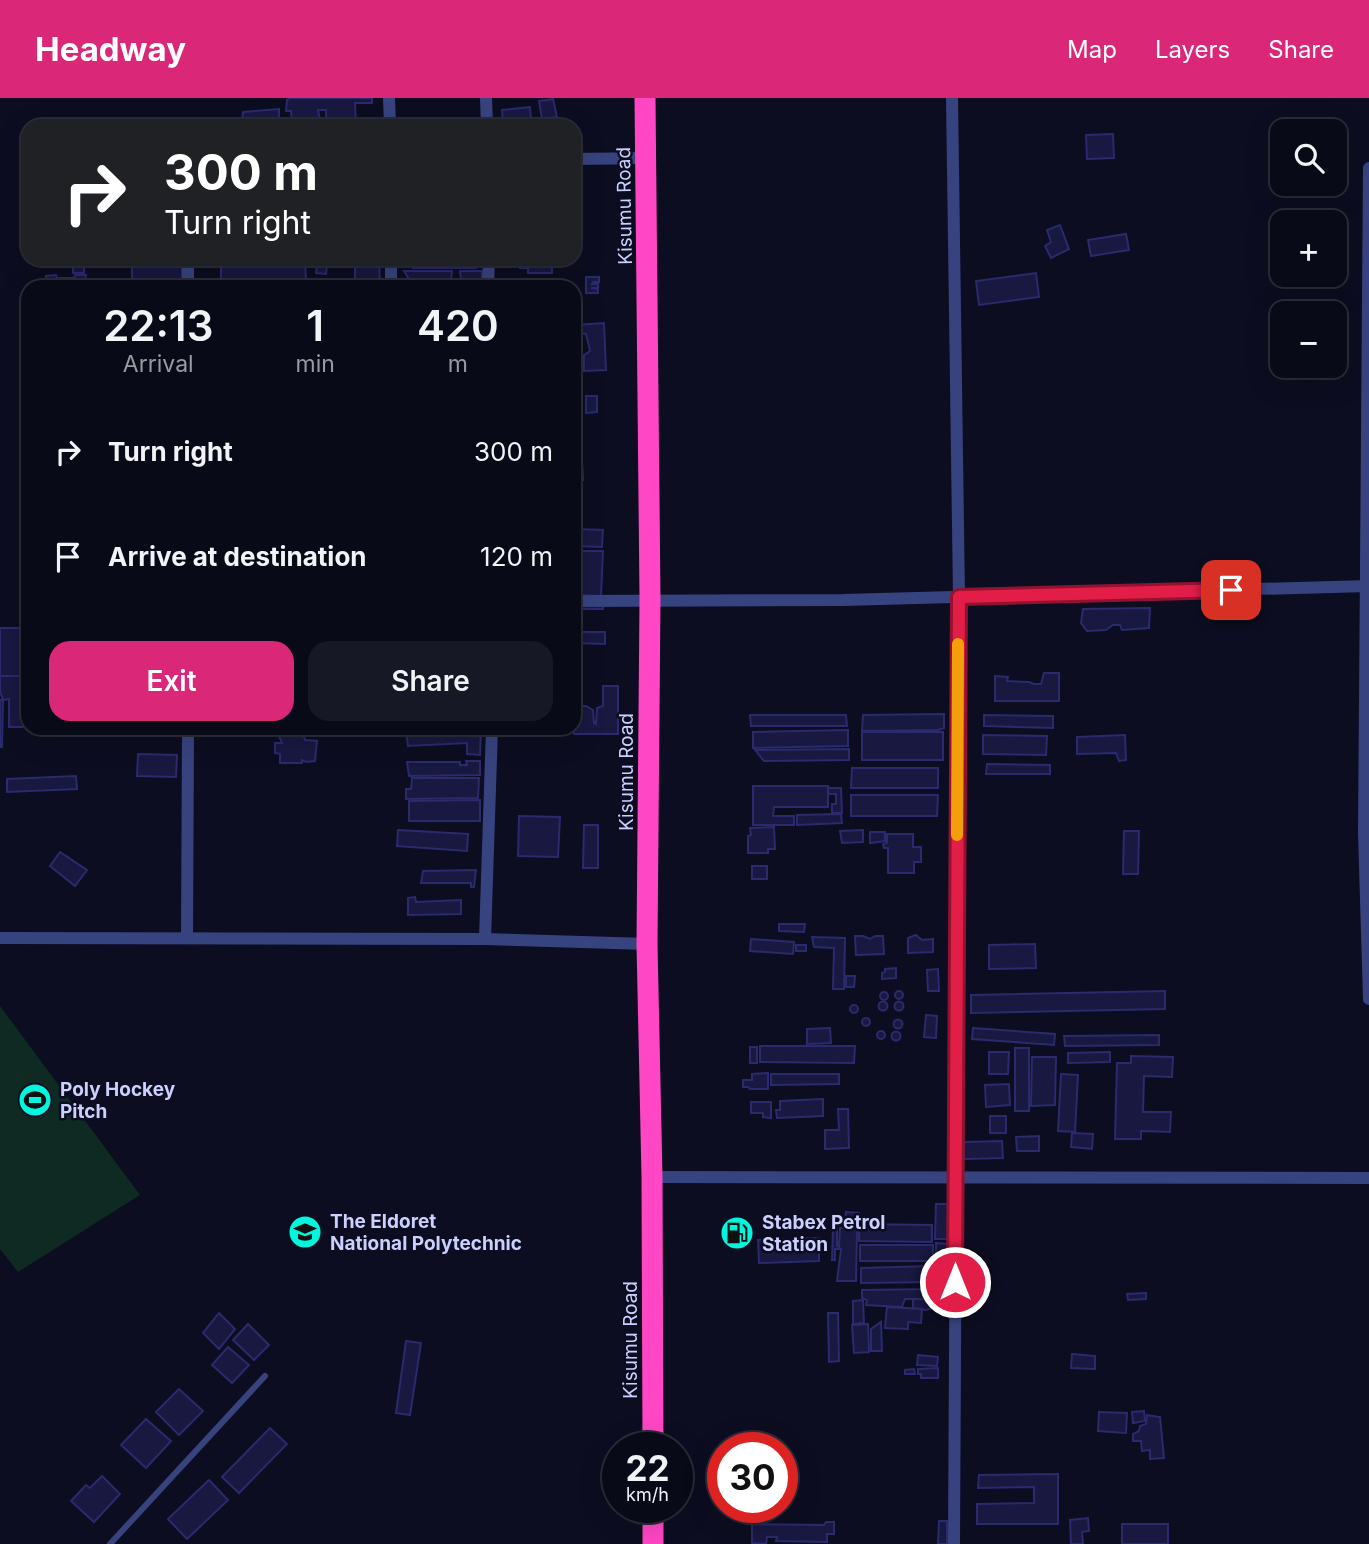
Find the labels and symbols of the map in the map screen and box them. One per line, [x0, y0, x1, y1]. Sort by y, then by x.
street label: Kisumu Road [612, 147, 637, 265]
pin [1201, 560, 1261, 620]
street label: Kisumu Road [615, 713, 638, 831]
place label: Poly Hockey Pitch [60, 1078, 176, 1123]
sports icon: Poly Hockey Pitch [16, 1081, 54, 1119]
place label: The Eldoret National Polytechnic [330, 1210, 522, 1255]
place label: Stabex Petrol Station [762, 1211, 885, 1256]
school or university icon: The Eldoret National Polytechnic [286, 1213, 324, 1251]
fuel station icon: Stabex Petrol Station [718, 1214, 756, 1252]
position arrow [918, 1245, 992, 1319]
street label: Kisumu Road [619, 1281, 642, 1399]
speed limit sign: 30 [707, 1432, 798, 1523]

